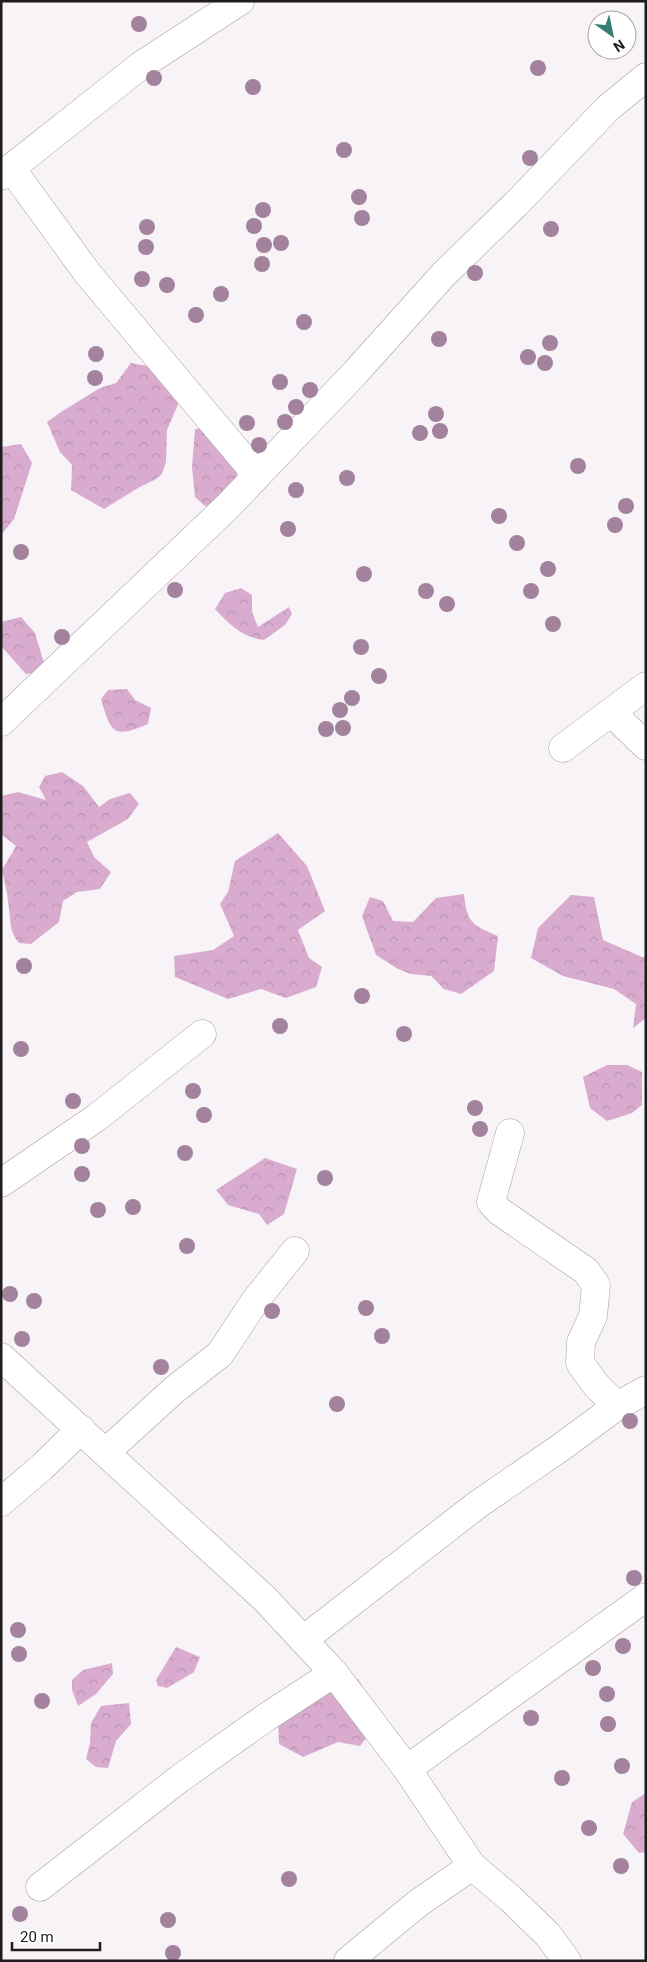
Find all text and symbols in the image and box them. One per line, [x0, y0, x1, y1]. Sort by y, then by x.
north arrow [587, 10, 637, 60]
text: N [611, 36, 628, 55]
scale bar [12, 1920, 100, 1952]
text: 20 m [20, 1928, 54, 1946]

